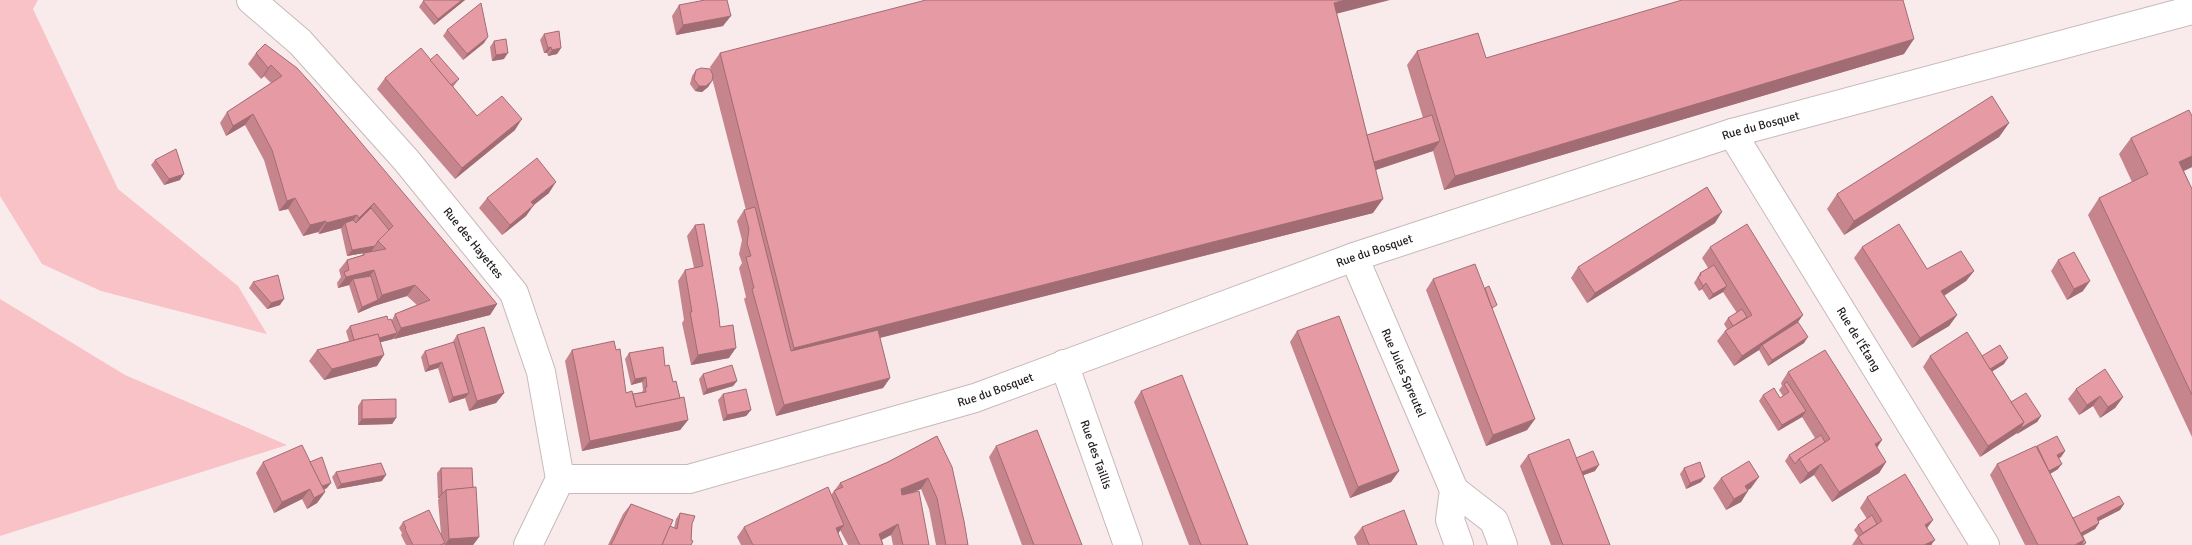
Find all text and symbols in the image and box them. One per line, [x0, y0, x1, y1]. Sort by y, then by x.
street label: Rue du Bosquet [1720, 108, 1801, 144]
street label: Rue des Hayettes [440, 205, 506, 282]
street label: Rue du Bosquet [1334, 231, 1415, 271]
street label: Rue de l'Étang [1833, 305, 1884, 374]
street label: Rue Jules Spreutel [1378, 326, 1429, 420]
street label: Rue du Bosquet [956, 370, 1036, 411]
street label: Rue des Taillis [1076, 418, 1115, 491]

